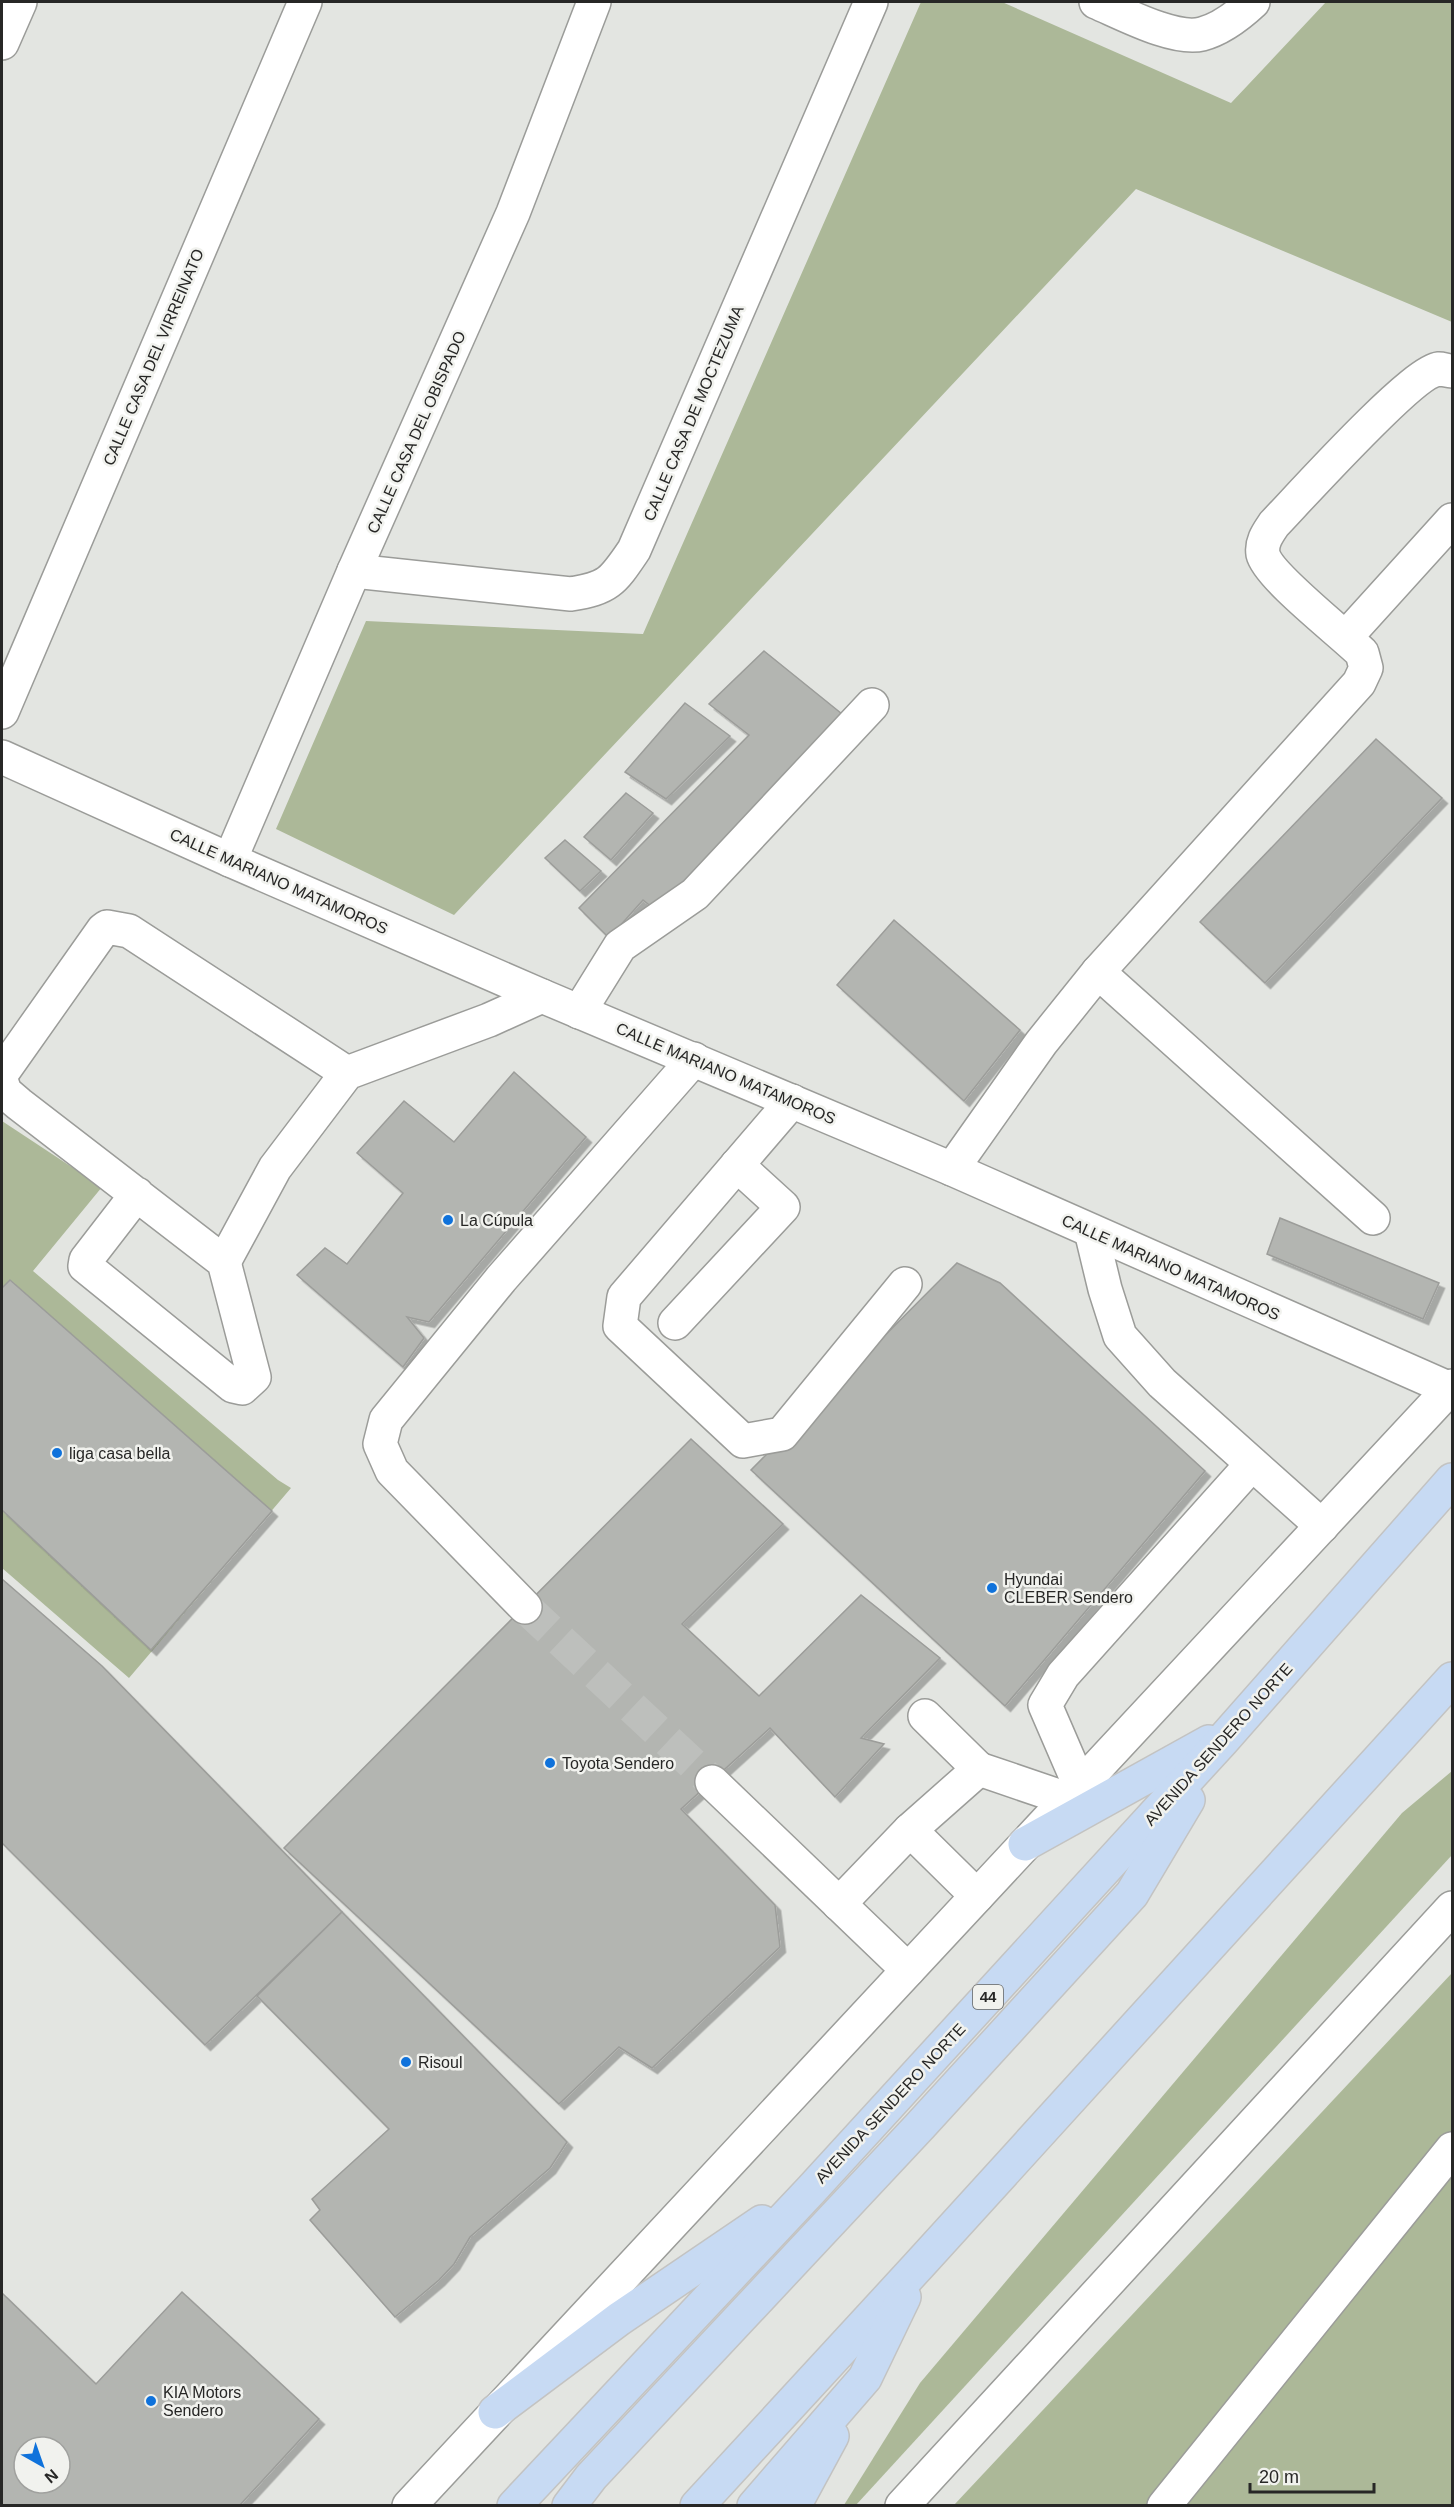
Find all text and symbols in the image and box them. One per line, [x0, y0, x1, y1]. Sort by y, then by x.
street label: CALLE CASA DEL VIRREINATO [100, 246, 207, 468]
street label: CALLE CASA DE MOCTEZUMA [640, 303, 747, 523]
street label: CALLE CASA DEL OBISPADO [364, 328, 469, 536]
street label: CALLE MARIANO MATAMOROS [167, 826, 390, 937]
street label: CALLE MARIANO MATAMOROS [614, 1019, 838, 1128]
place label: La Cúpula [460, 1212, 533, 1229]
street label: CALLE MARIANO MATAMOROS [1059, 1212, 1282, 1323]
marker: La Cúpula [441, 1213, 455, 1227]
place label: liga casa bella [69, 1445, 171, 1462]
marker: liga casa bella [50, 1446, 64, 1460]
place label: Hyundai CLEBER Sendero [1004, 1571, 1133, 1606]
marker: Hyundai CLEBER Sendero [985, 1581, 999, 1595]
street label: AVENIDA SENDERO NORTE [1141, 1660, 1296, 1829]
place label: Toyota Sendero [562, 1755, 674, 1772]
marker: Toyota Sendero [543, 1756, 557, 1770]
road number: 44 [973, 1985, 1003, 2009]
street label: AVENIDA SENDERO NORTE [812, 2020, 969, 2187]
place label: Risoul [418, 2054, 462, 2071]
marker: Risoul [399, 2055, 413, 2069]
place label: KIA Motors Sendero [163, 2384, 241, 2419]
marker: KIA Motors Sendero [144, 2394, 158, 2408]
north arrow [12, 2435, 72, 2495]
scale bar [1250, 2456, 1374, 2494]
text: N [41, 2466, 61, 2486]
text: 20 m [1259, 2467, 1299, 2487]

